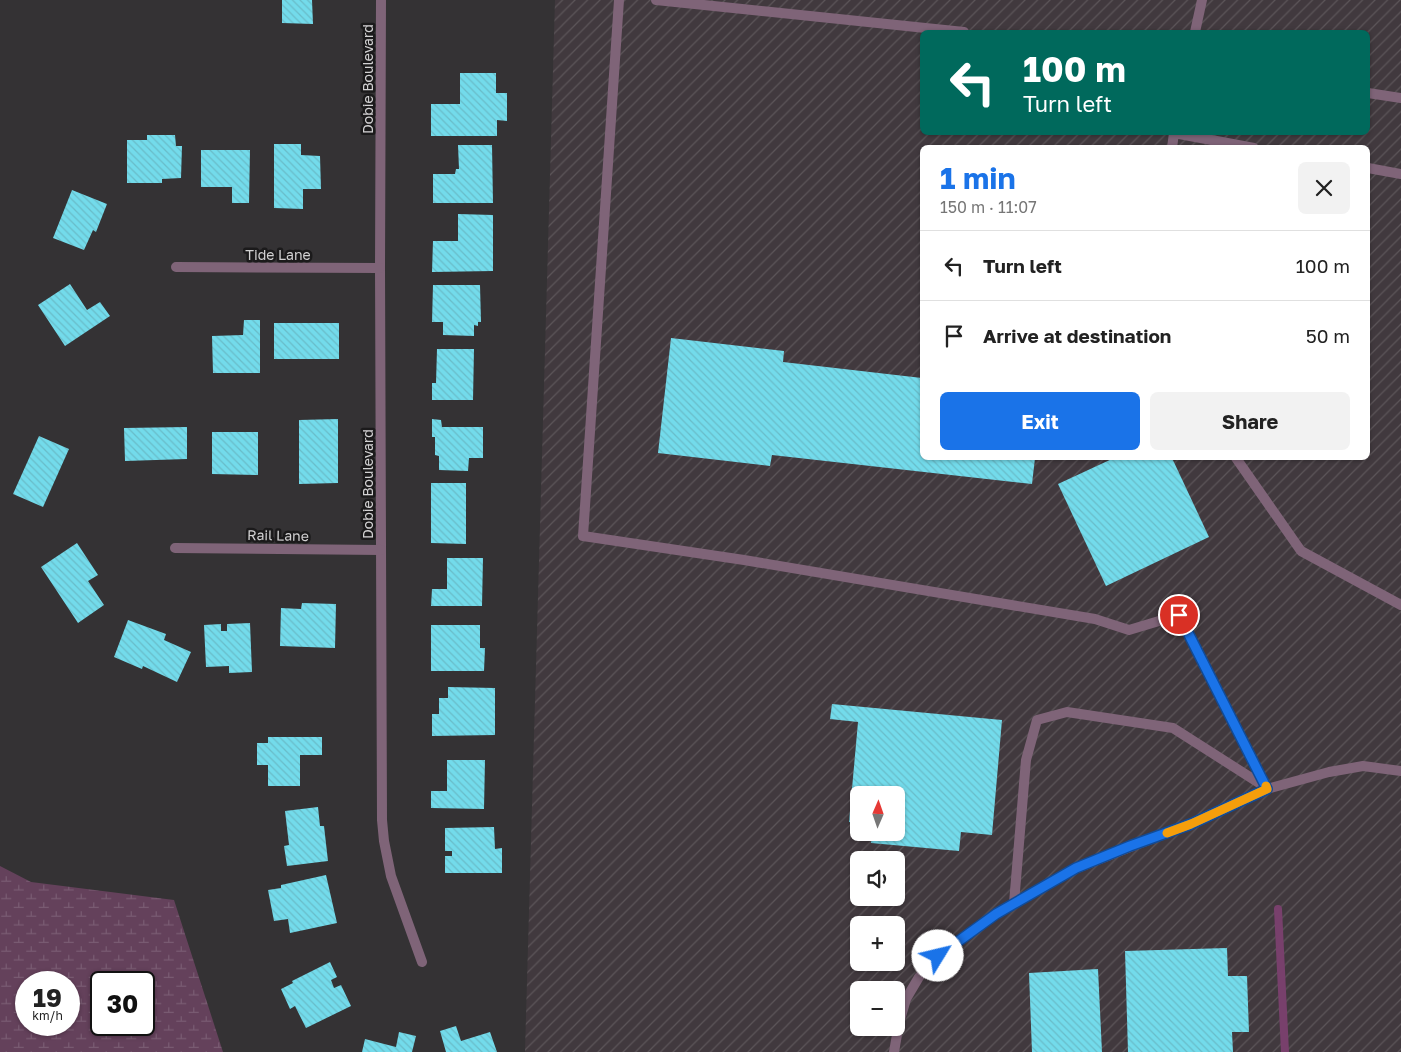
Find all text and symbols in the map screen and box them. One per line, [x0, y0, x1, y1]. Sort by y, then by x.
street label: Dobie Boulevard [359, 24, 376, 134]
text: 100 m [1023, 48, 1126, 90]
icon: left [940, 50, 1005, 115]
text: Turn left [1023, 90, 1112, 117]
text: 1 min [940, 160, 1016, 196]
button: close [1298, 162, 1350, 214]
text: 150 m · 11:07 [940, 197, 1037, 217]
street label: Tide Lane [245, 246, 311, 263]
icon: left [940, 252, 968, 280]
text: Turn left [983, 254, 1062, 277]
text: 100 m [1296, 254, 1350, 277]
icon: arrive [940, 322, 968, 350]
text: Arrive at destination [983, 324, 1171, 347]
text: 50 m [1306, 324, 1350, 347]
button: Exit [940, 392, 1140, 450]
button: Share [1150, 392, 1350, 450]
street label: Dobie Boulevard [359, 429, 376, 539]
street label: Rail Lane [247, 526, 309, 544]
pin [1158, 594, 1200, 636]
icon: arrive [1165, 601, 1193, 629]
north arrow [850, 786, 905, 841]
map controls [850, 786, 905, 1036]
button: sound [850, 851, 905, 906]
button: + [850, 916, 905, 971]
position arrow [911, 929, 963, 981]
speed limit sign: 30 [90, 971, 155, 1036]
button: − [850, 981, 905, 1036]
text: 19 [33, 982, 62, 1013]
text: km/h [32, 1008, 63, 1023]

